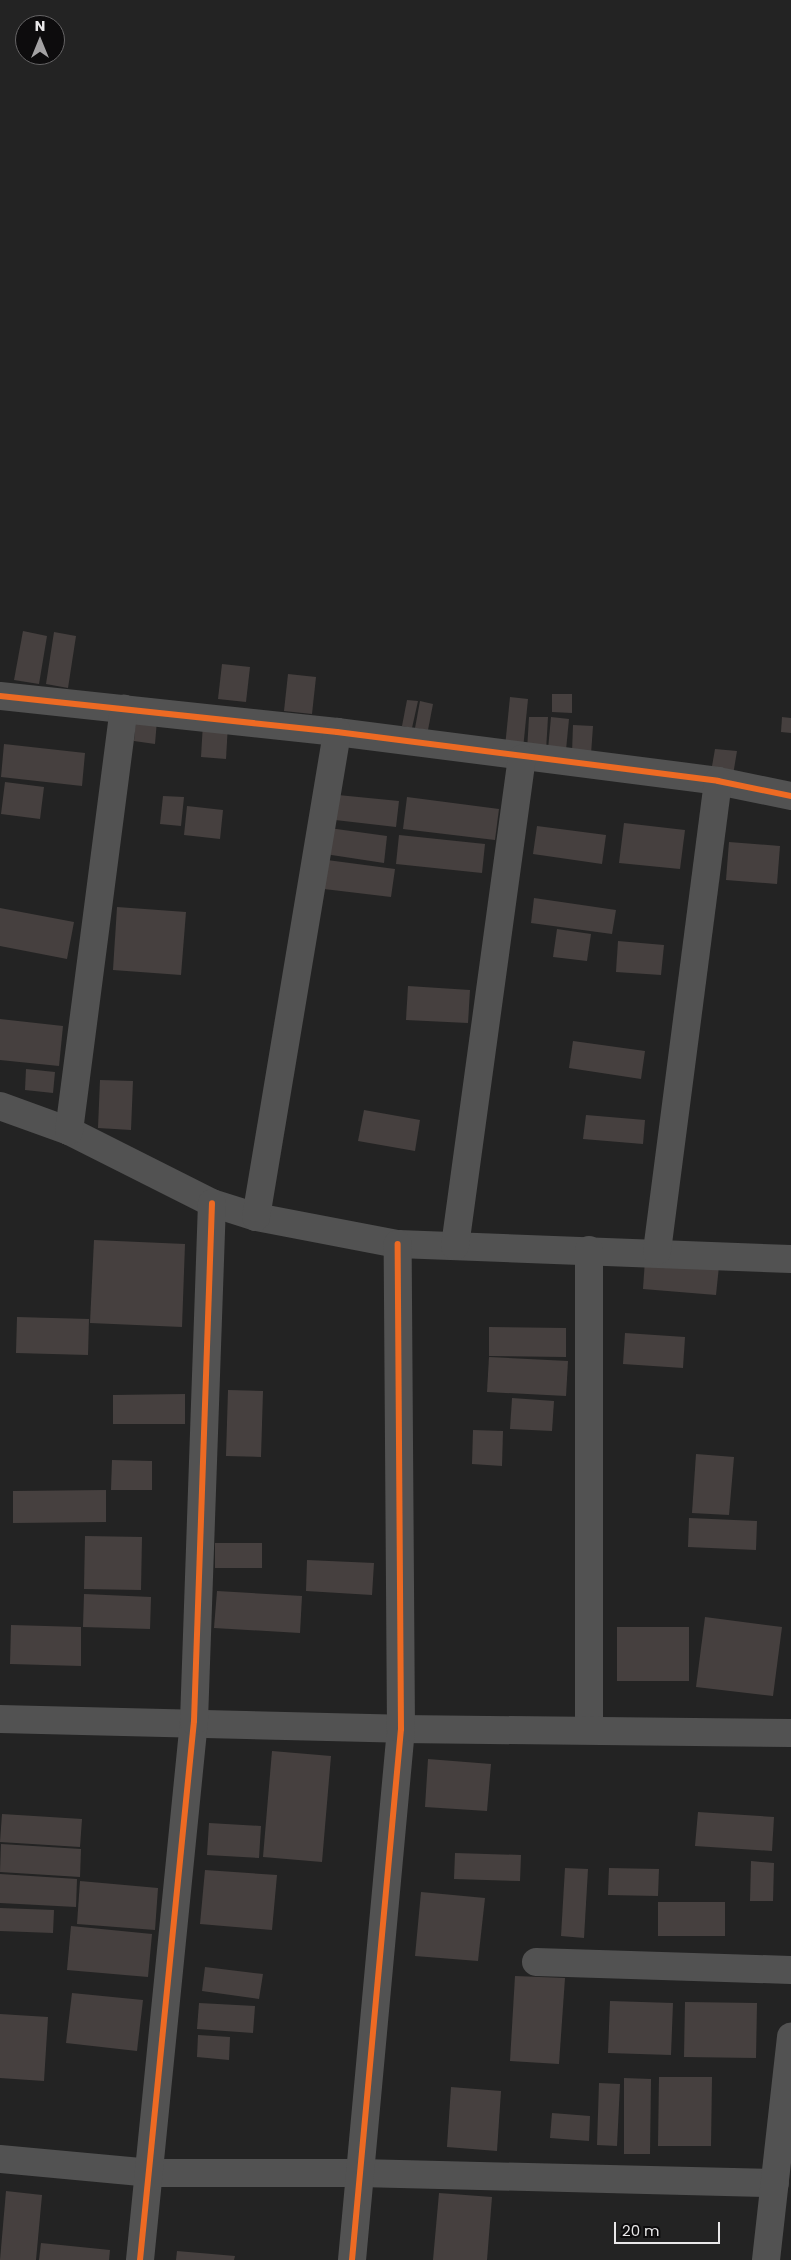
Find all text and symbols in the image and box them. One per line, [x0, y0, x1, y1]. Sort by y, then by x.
north arrow [15, 15, 65, 65]
text: N [35, 16, 45, 36]
scale bar [616, 2212, 722, 2244]
text: 20 m [622, 2220, 660, 2241]

